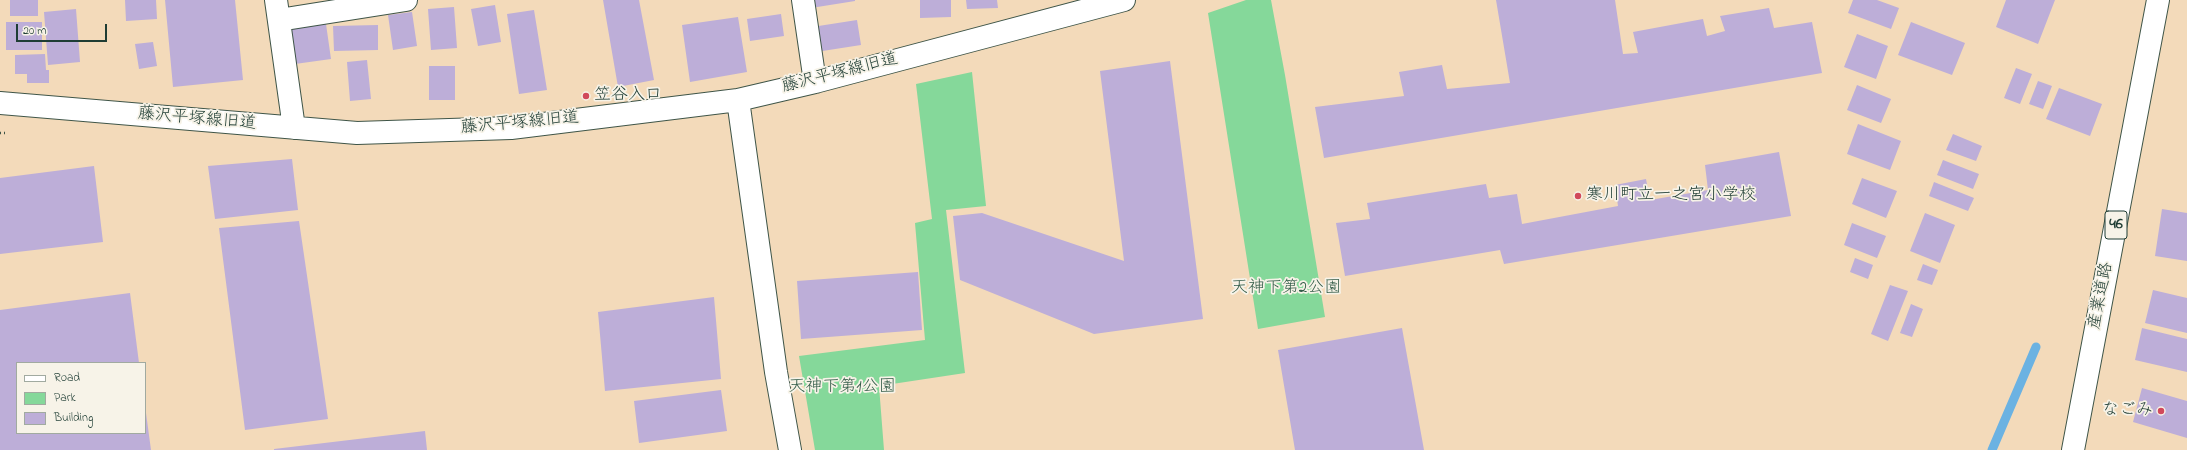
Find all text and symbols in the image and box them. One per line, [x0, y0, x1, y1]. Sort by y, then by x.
scale bar [18, 16, 109, 42]
text: 20 m [23, 22, 46, 40]
street label: 藤沢平塚線旧道 [780, 50, 900, 98]
place label: 笠谷入口 [594, 86, 662, 106]
marker: 笠谷入口 [581, 91, 591, 101]
street label: 藤沢平塚線旧道 [137, 105, 257, 135]
street label: 藤沢平塚線旧道 [460, 109, 580, 139]
place label: 寒川町立一之宮小学校 [1586, 186, 1756, 206]
marker: 寒川町立一之宮小学校 [1573, 191, 1583, 201]
road number: 46 [2105, 211, 2127, 239]
street label: 産業道路 [2085, 261, 2119, 331]
park label: 天神下第2公園 [1231, 279, 1341, 299]
legend [16, 362, 146, 434]
text: Road [54, 369, 80, 387]
park label: 天神下第1公園 [788, 378, 896, 398]
text: Park [54, 389, 76, 407]
place label: なごみ [2102, 401, 2153, 421]
marker: なごみ [2156, 406, 2166, 416]
text: Building [54, 409, 93, 427]

